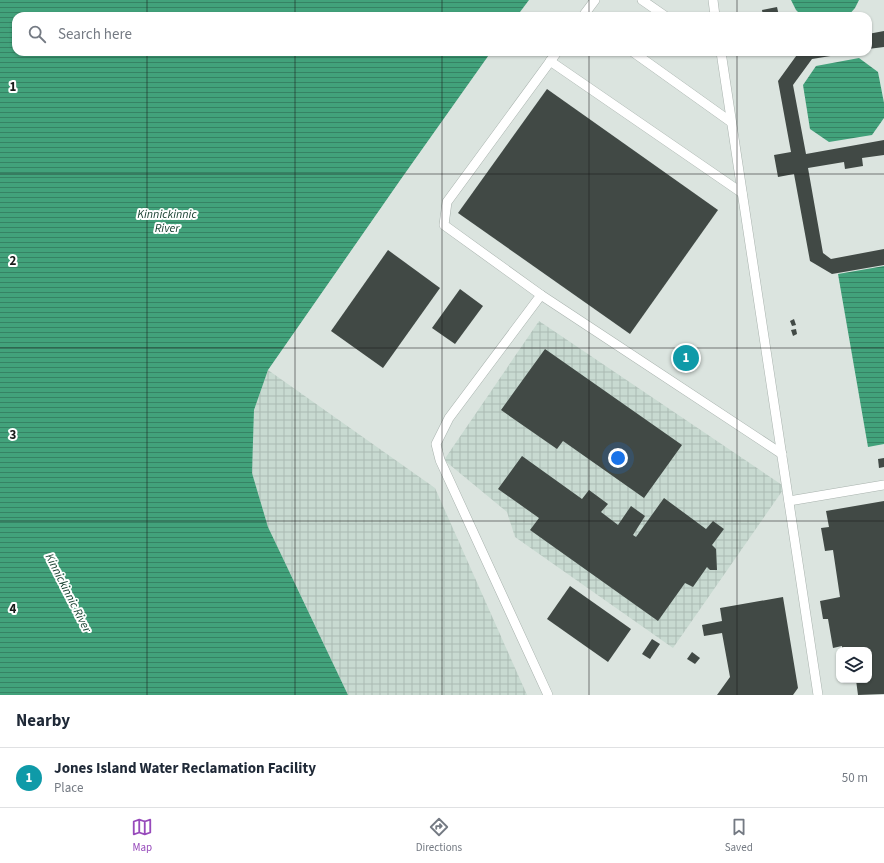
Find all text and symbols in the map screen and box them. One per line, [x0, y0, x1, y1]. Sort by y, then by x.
search box [12, 12, 872, 56]
icon: search [26, 23, 48, 45]
text: Search here [58, 24, 132, 45]
text: 1 [10, 78, 17, 96]
water label: Kinnickinnic River [137, 206, 197, 237]
text: 2 [10, 252, 17, 270]
pin: 1 [673, 343, 699, 373]
text: 3 [10, 426, 17, 444]
your location [608, 448, 628, 468]
water label: Kinnickinnic River [41, 551, 96, 636]
text: 4 [10, 600, 17, 618]
map controls [836, 647, 872, 683]
button: layers [836, 647, 872, 683]
text: Nearby [16, 709, 70, 733]
text: Jones Island Water Reclamation Facility [54, 758, 316, 779]
text: 1 [26, 769, 32, 787]
text: 50 m [842, 769, 868, 787]
text: Place [54, 779, 83, 797]
tab: Map [131, 816, 153, 855]
tab: Directions [416, 816, 462, 855]
tab: Saved [725, 816, 753, 855]

